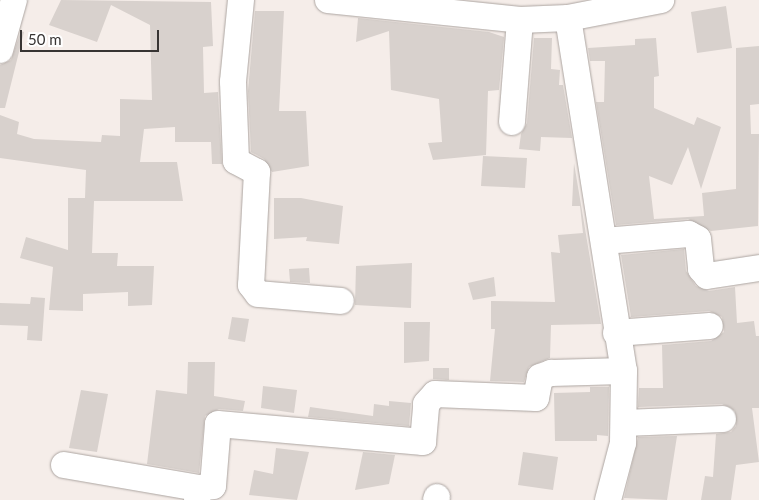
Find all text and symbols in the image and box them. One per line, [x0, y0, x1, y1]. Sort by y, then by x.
scale bar [22, 20, 161, 52]
text: 50 m [28, 30, 62, 48]

